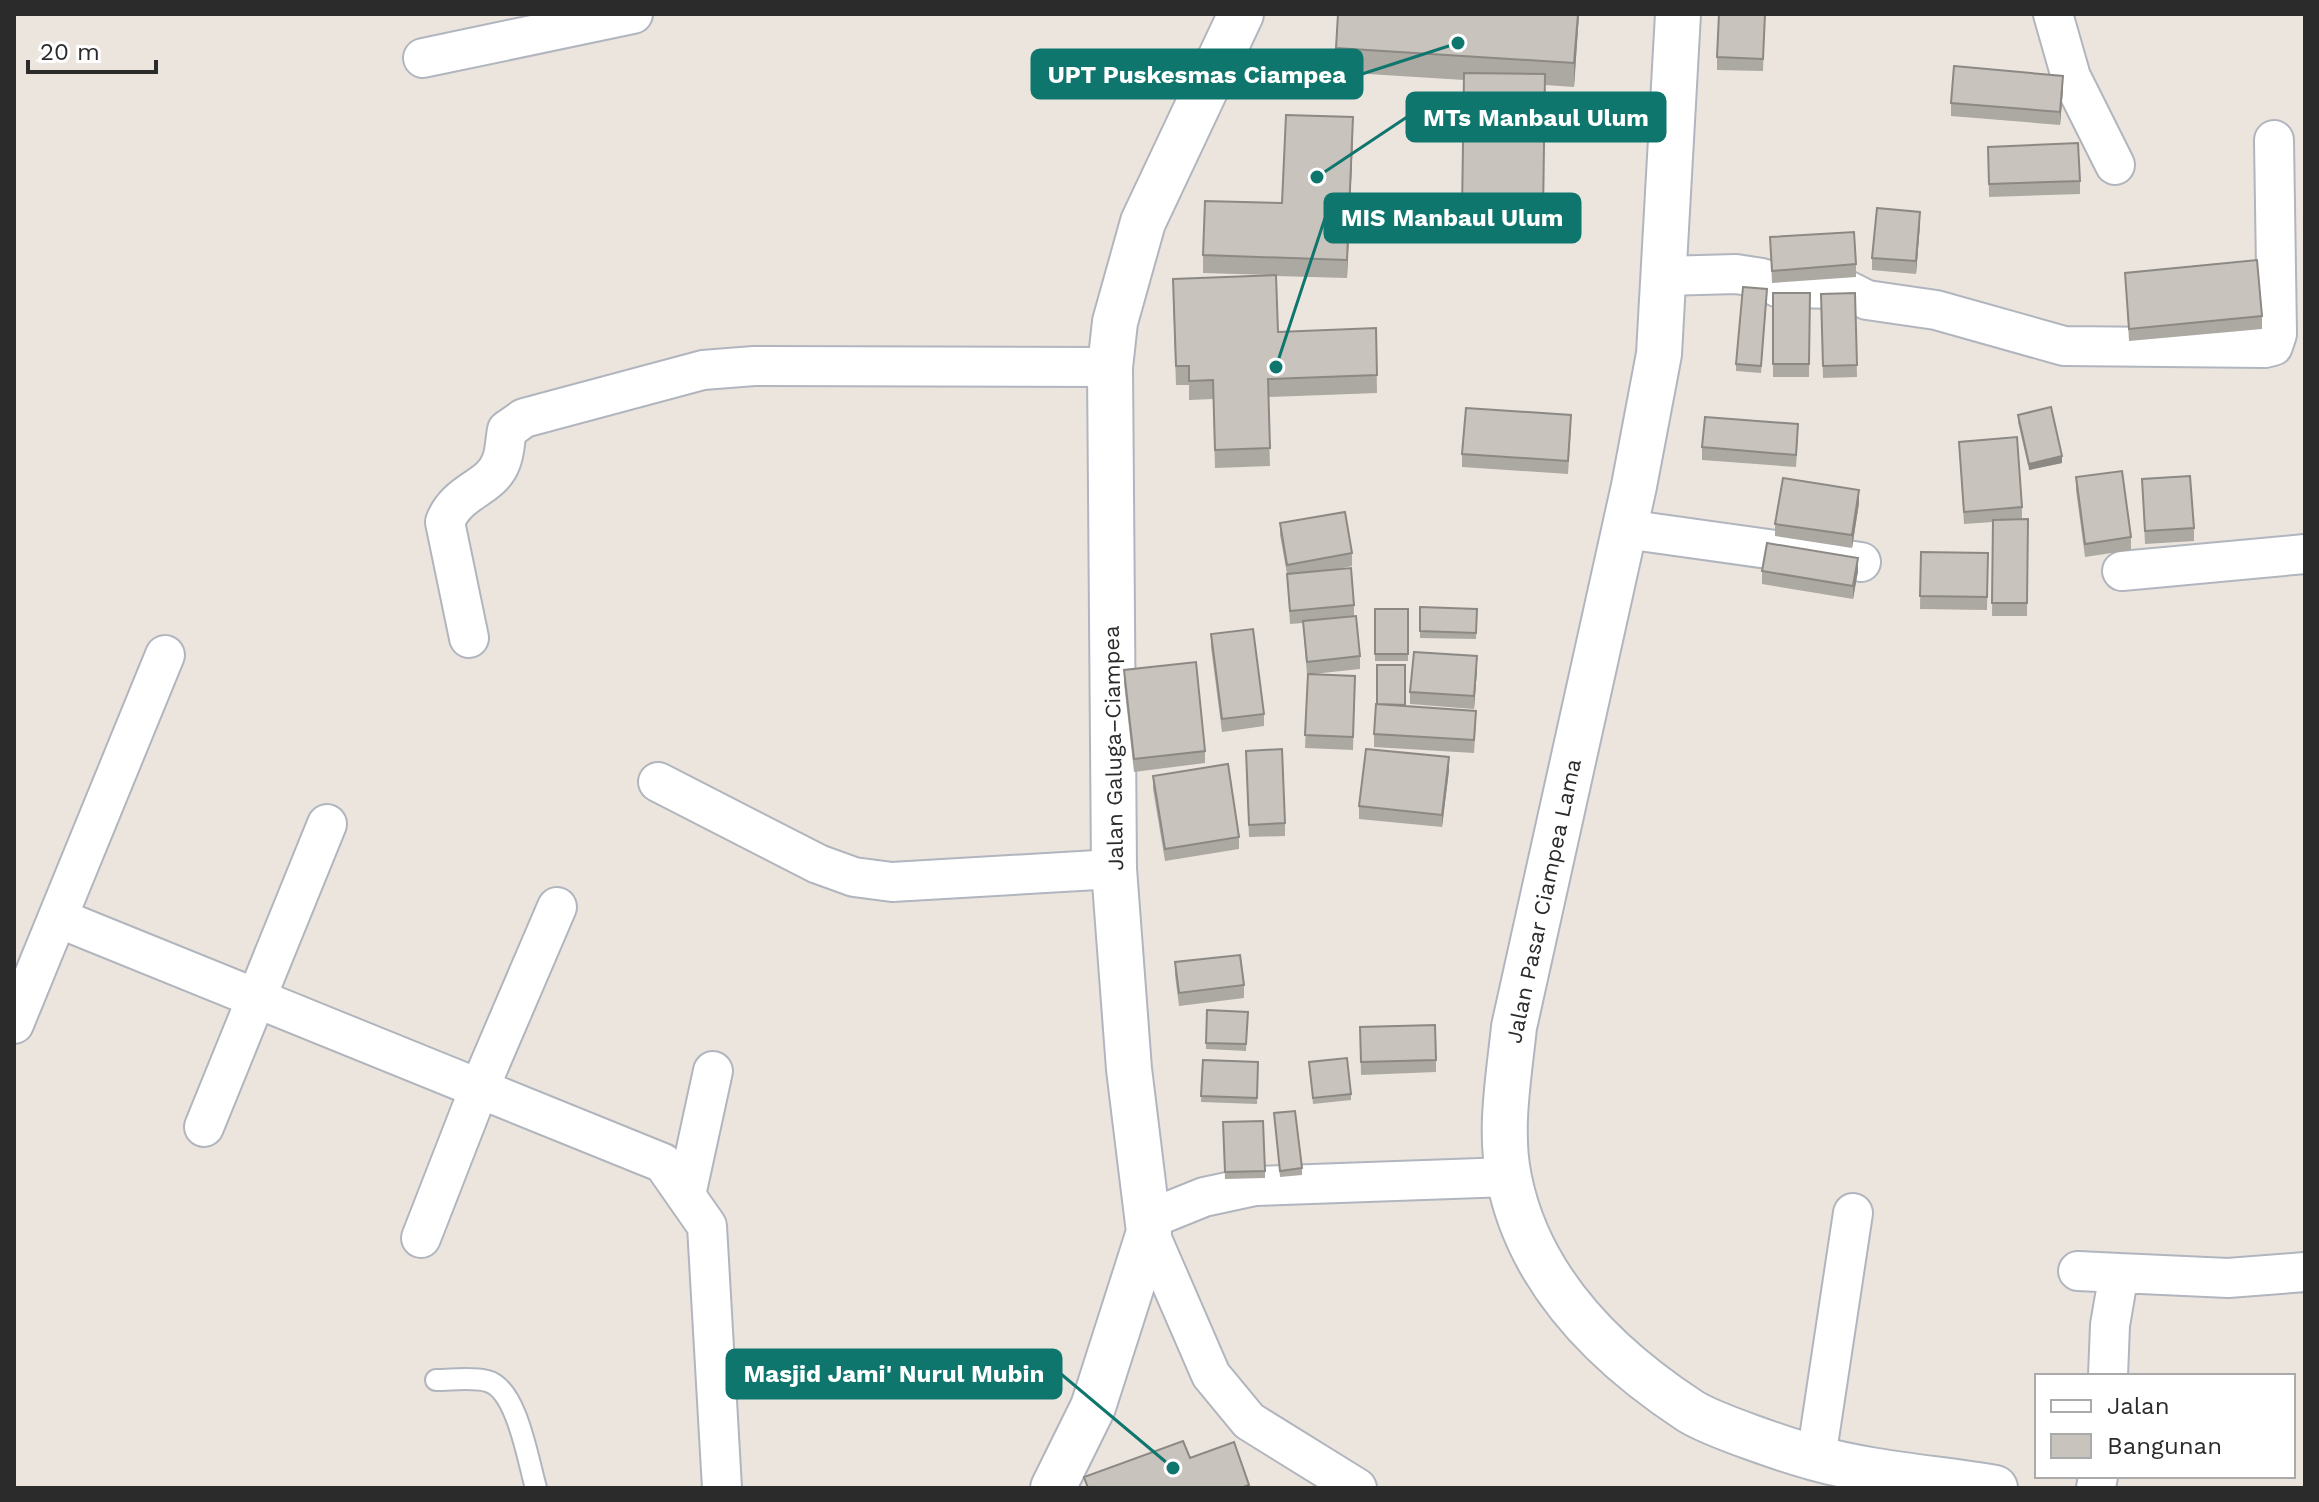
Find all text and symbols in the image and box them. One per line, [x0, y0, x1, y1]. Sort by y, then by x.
scale bar [28, 24, 156, 74]
text: 20 m [40, 38, 100, 66]
callout: UPT Puskesmas Ciampea [1032, 50, 1362, 98]
text: UPT Puskesmas Ciampea [1048, 61, 1346, 89]
callout: MTs Manbaul Ulum [1407, 93, 1665, 141]
text: MTs Manbaul Ulum [1423, 104, 1649, 132]
callout: MIS Manbaul Ulum [1325, 194, 1580, 242]
text: MIS Manbaul Ulum [1341, 204, 1563, 232]
street label: Jalan Galuga–Ciampea [1099, 625, 1128, 871]
street label: Jalan Pasar Ciampea Lama [1501, 757, 1586, 1046]
callout: Masjid Jami' Nurul Mubin [727, 1350, 1061, 1398]
text: Masjid Jami' Nurul Mubin [744, 1360, 1044, 1388]
legend [2035, 1374, 2295, 1478]
text: Jalan [2107, 1392, 2170, 1420]
text: Bangunan [2107, 1432, 2222, 1460]

